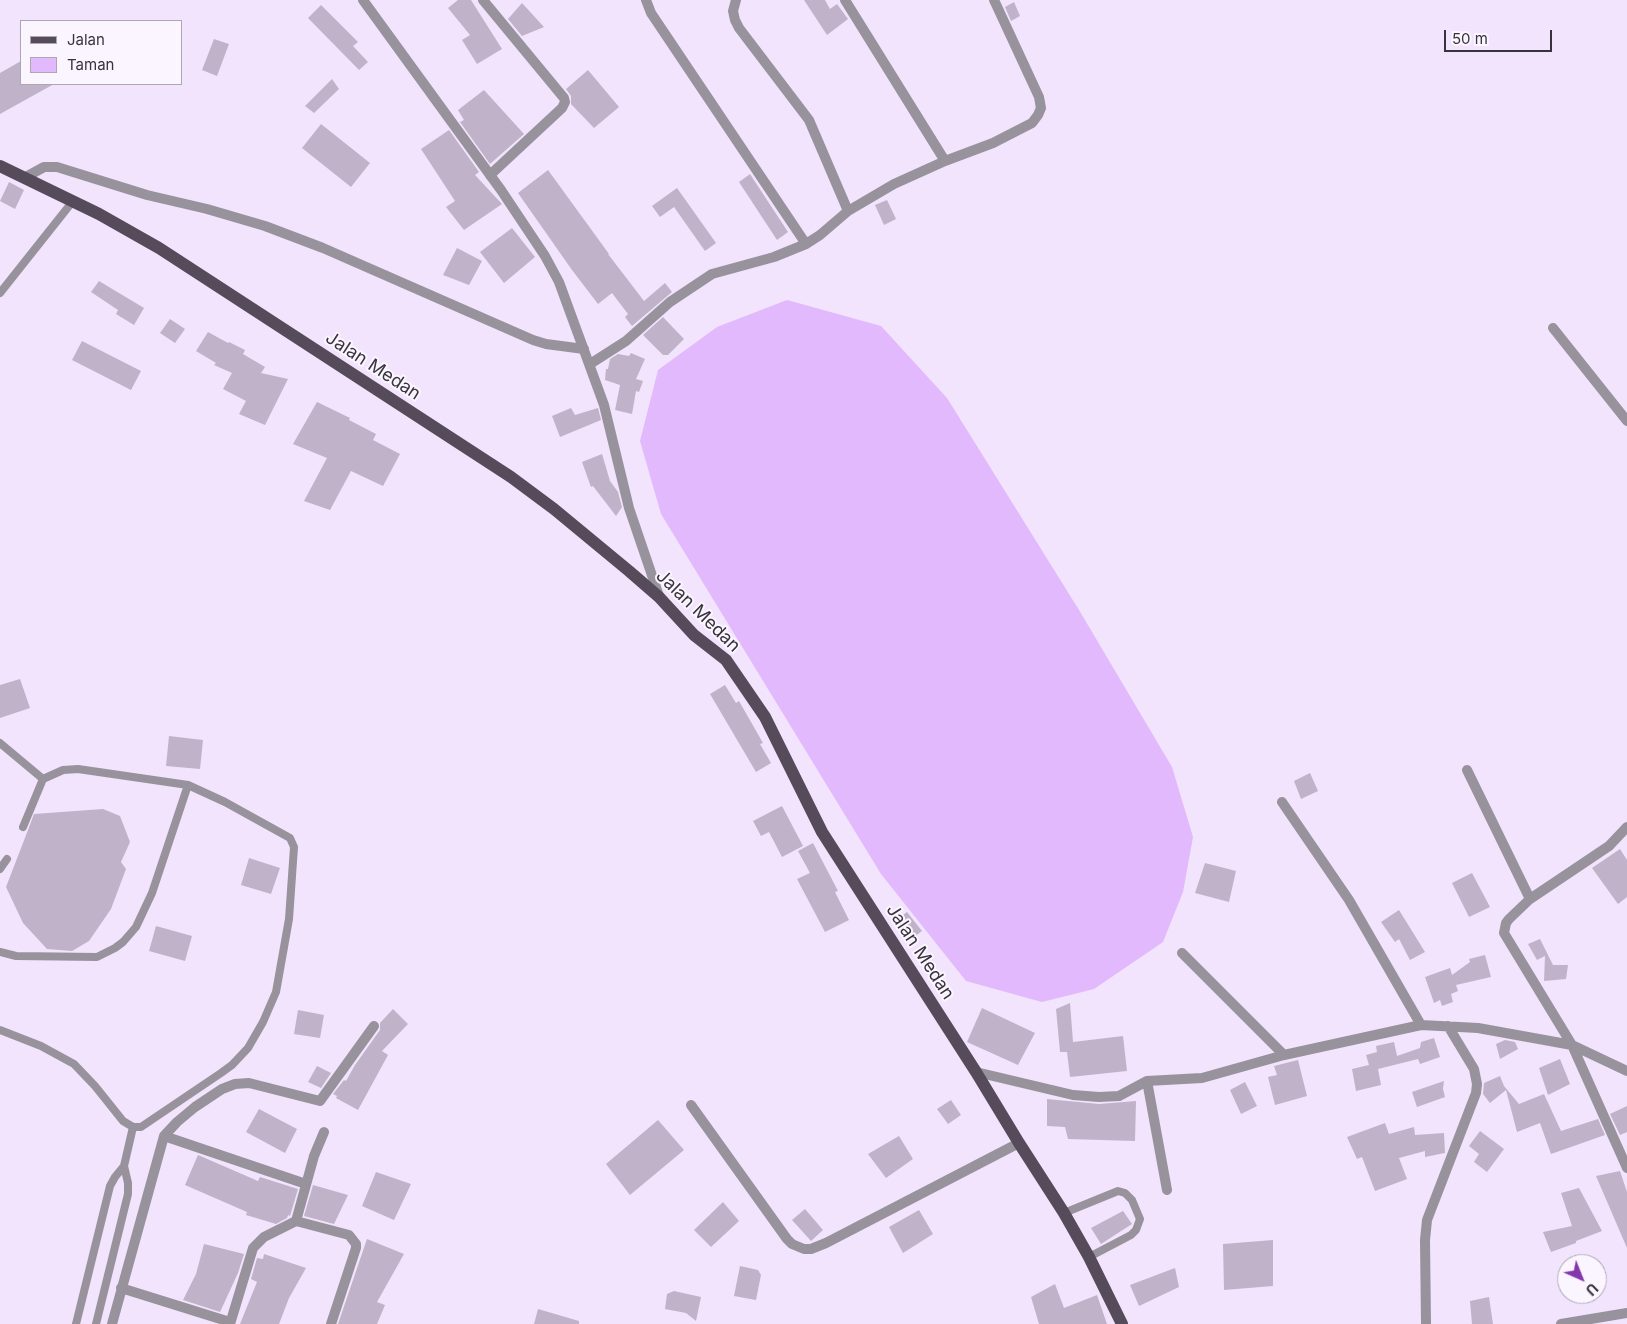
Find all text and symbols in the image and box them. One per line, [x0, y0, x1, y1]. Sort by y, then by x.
legend [20, 20, 182, 85]
scale bar [1447, 20, 1554, 52]
text: 50 m [1452, 29, 1488, 48]
text: Jalan [67, 30, 105, 49]
text: Taman [67, 55, 114, 74]
street label: Jalan Medan [321, 327, 425, 405]
street label: Jalan Medan [651, 565, 745, 657]
street label: Jalan Medan [881, 900, 959, 1004]
north arrow [1557, 1254, 1607, 1304]
text: U [1582, 1280, 1602, 1299]

